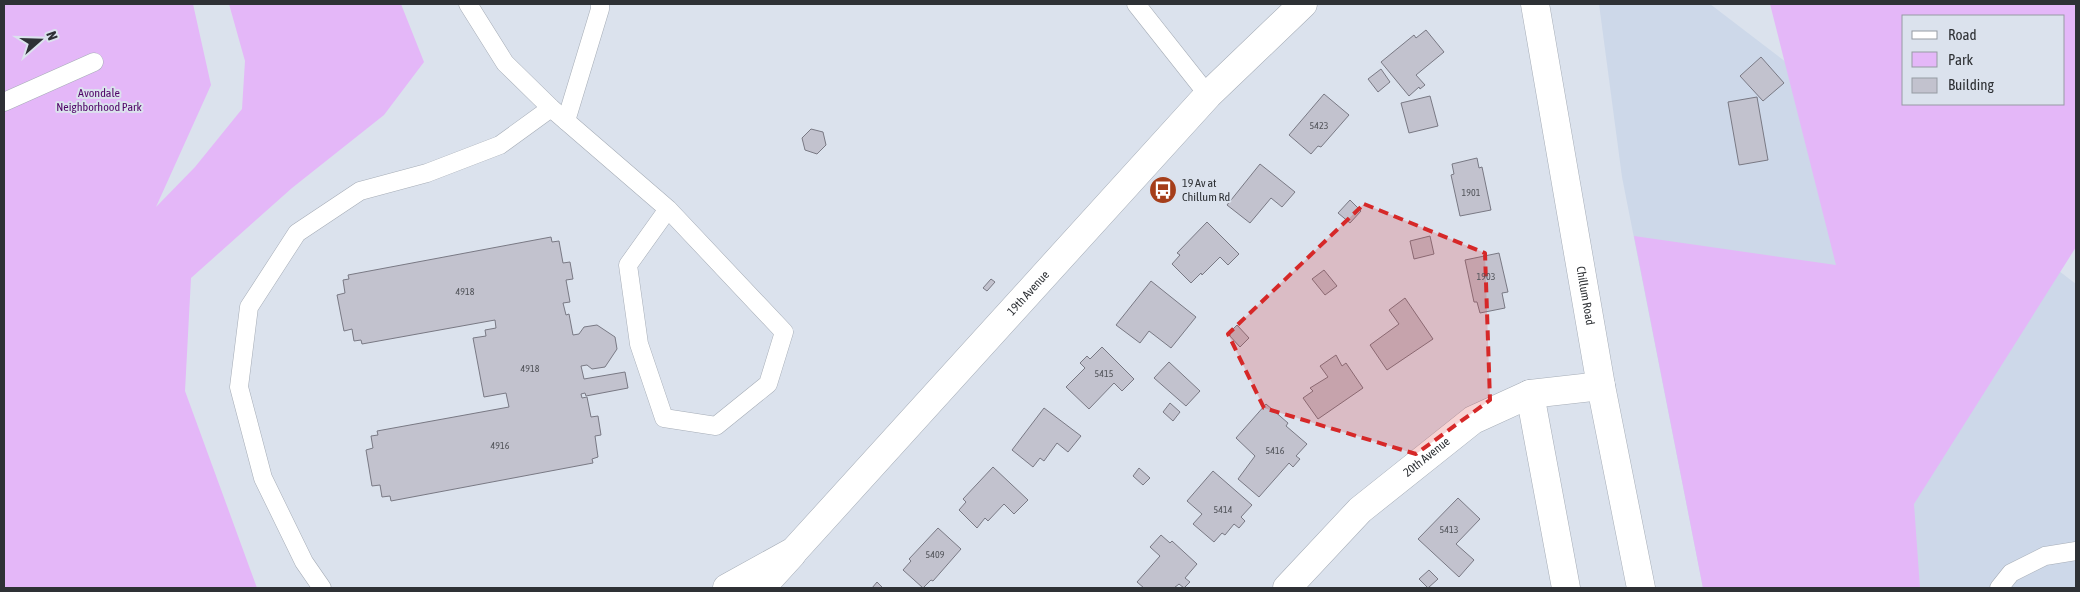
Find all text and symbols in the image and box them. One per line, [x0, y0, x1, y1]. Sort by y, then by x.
north arrow [15, 15, 65, 65]
legend [1902, 15, 2065, 105]
text: Road [1948, 26, 1977, 43]
text: N [43, 29, 61, 42]
text: Park [1948, 51, 1973, 68]
text: Building [1948, 76, 1994, 93]
park label: Avondale Neighborhood Park [56, 86, 143, 114]
house number: 5423 [1310, 120, 1329, 131]
bus stop icon: 19 Av at Chillum Rd [1148, 175, 1178, 205]
place label: 19 Av at Chillum Rd [1182, 176, 1230, 204]
house number: 1901 [1462, 187, 1481, 198]
street label: Chillum Road [1573, 265, 1597, 326]
street label: 19th Avenue [1004, 268, 1052, 318]
house number: 1903 [1477, 271, 1496, 282]
house number: 4918 [456, 286, 475, 297]
house number: 4918 [521, 363, 540, 374]
house number: 5415 [1095, 368, 1114, 379]
street label: 20th Avenue [1401, 434, 1453, 480]
house number: 4916 [491, 440, 510, 451]
house number: 5416 [1266, 445, 1285, 456]
house number: 5414 [1214, 504, 1233, 515]
house number: 5413 [1440, 524, 1459, 535]
house number: 5409 [926, 549, 945, 560]

